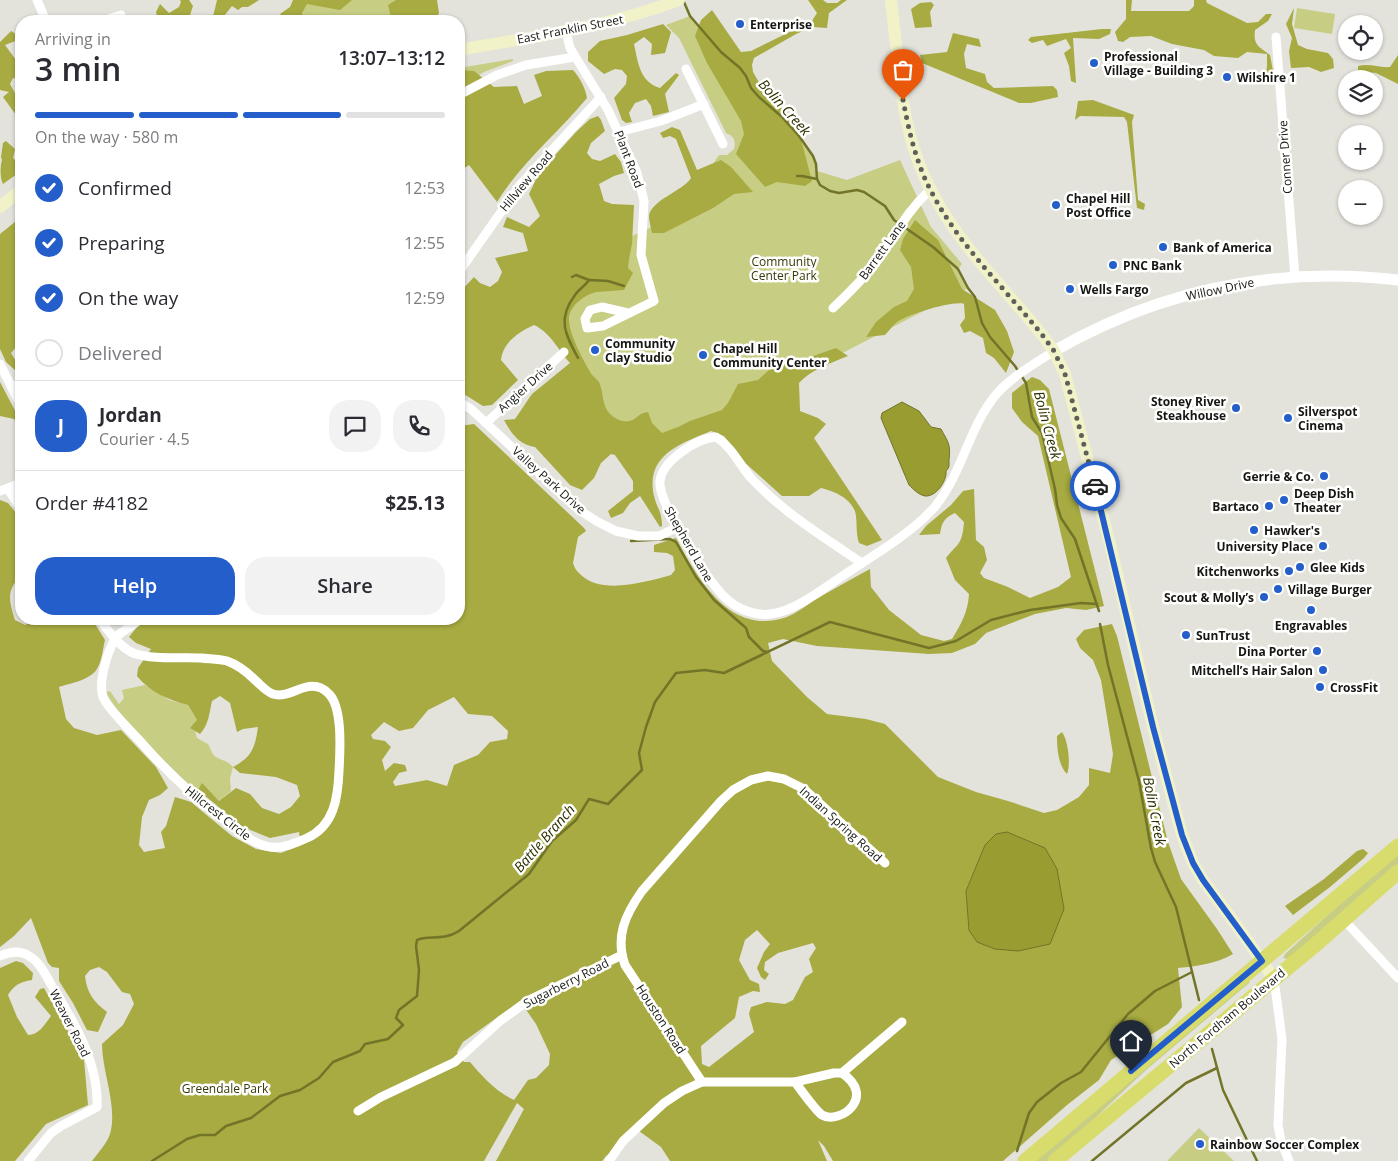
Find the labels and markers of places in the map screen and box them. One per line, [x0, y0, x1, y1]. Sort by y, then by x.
place label: Enterprise [750, 16, 812, 33]
marker: Enterprise [734, 18, 746, 30]
place label: Professional Village - Building 3 [1104, 48, 1213, 79]
pin [882, 49, 924, 100]
marker: Professional Village - Building 3 [1088, 57, 1100, 69]
place label: Wilshire 1 [1237, 69, 1296, 86]
marker: Wilshire 1 [1221, 71, 1233, 83]
place label: Chapel Hill Post Office [1066, 190, 1131, 221]
marker: Chapel Hill Post Office [1050, 199, 1062, 211]
place label: Bank of America [1173, 239, 1272, 256]
marker: Bank of America [1157, 241, 1169, 253]
place label: PNC Bank [1123, 257, 1182, 274]
marker: PNC Bank [1107, 259, 1119, 271]
place label: Wells Fargo [1080, 281, 1149, 298]
marker: Wells Fargo [1064, 283, 1076, 295]
place label: Community Clay Studio [605, 335, 675, 366]
place label: Chapel Hill Community Center [713, 340, 827, 371]
marker: Community Clay Studio [589, 344, 601, 356]
marker: Chapel Hill Community Center [697, 349, 709, 361]
place label: Stoney River Steakhouse [1151, 393, 1227, 424]
marker: Stoney River Steakhouse [1230, 402, 1242, 414]
place label: Silverspot Cinema [1298, 403, 1358, 434]
marker: Silverspot Cinema [1282, 412, 1294, 424]
place label: Gerrie & Co. [1243, 468, 1314, 485]
marker: Gerrie & Co. [1318, 470, 1330, 482]
place label: Deep Dish Theater [1294, 485, 1354, 516]
marker: Deep Dish Theater [1278, 494, 1290, 506]
place label: Bartaco [1212, 498, 1259, 515]
marker: Bartaco [1263, 500, 1275, 512]
place label: Hawker's [1264, 522, 1320, 539]
marker: Hawker's [1248, 524, 1260, 536]
place label: University Place [1217, 538, 1313, 555]
marker: University Place [1317, 540, 1329, 552]
place label: Glee Kids [1310, 559, 1365, 576]
marker: Glee Kids [1294, 561, 1306, 573]
place label: Kitchenworks [1197, 563, 1279, 580]
marker: Kitchenworks [1283, 565, 1295, 577]
place label: Village Burger [1288, 581, 1372, 598]
marker: Village Burger [1272, 583, 1284, 595]
place label: Scout & Molly’s [1164, 589, 1254, 606]
marker: Scout & Molly’s [1258, 591, 1270, 603]
marker: Engravables [1305, 604, 1317, 616]
place label: Engravables [1275, 617, 1347, 634]
place label: SunTrust [1196, 627, 1250, 644]
marker: SunTrust [1180, 629, 1192, 641]
place label: Dina Porter [1238, 643, 1308, 660]
marker: Dina Porter [1311, 645, 1323, 657]
place label: Mitchell’s Hair Salon [1191, 662, 1313, 679]
marker: Mitchell’s Hair Salon [1317, 664, 1329, 676]
place label: CrossFit [1330, 679, 1378, 696]
marker: CrossFit [1314, 681, 1326, 693]
pin [1110, 1020, 1152, 1071]
place label: Rainbow Soccer Complex [1210, 1136, 1359, 1153]
marker: Rainbow Soccer Complex [1194, 1138, 1206, 1150]

